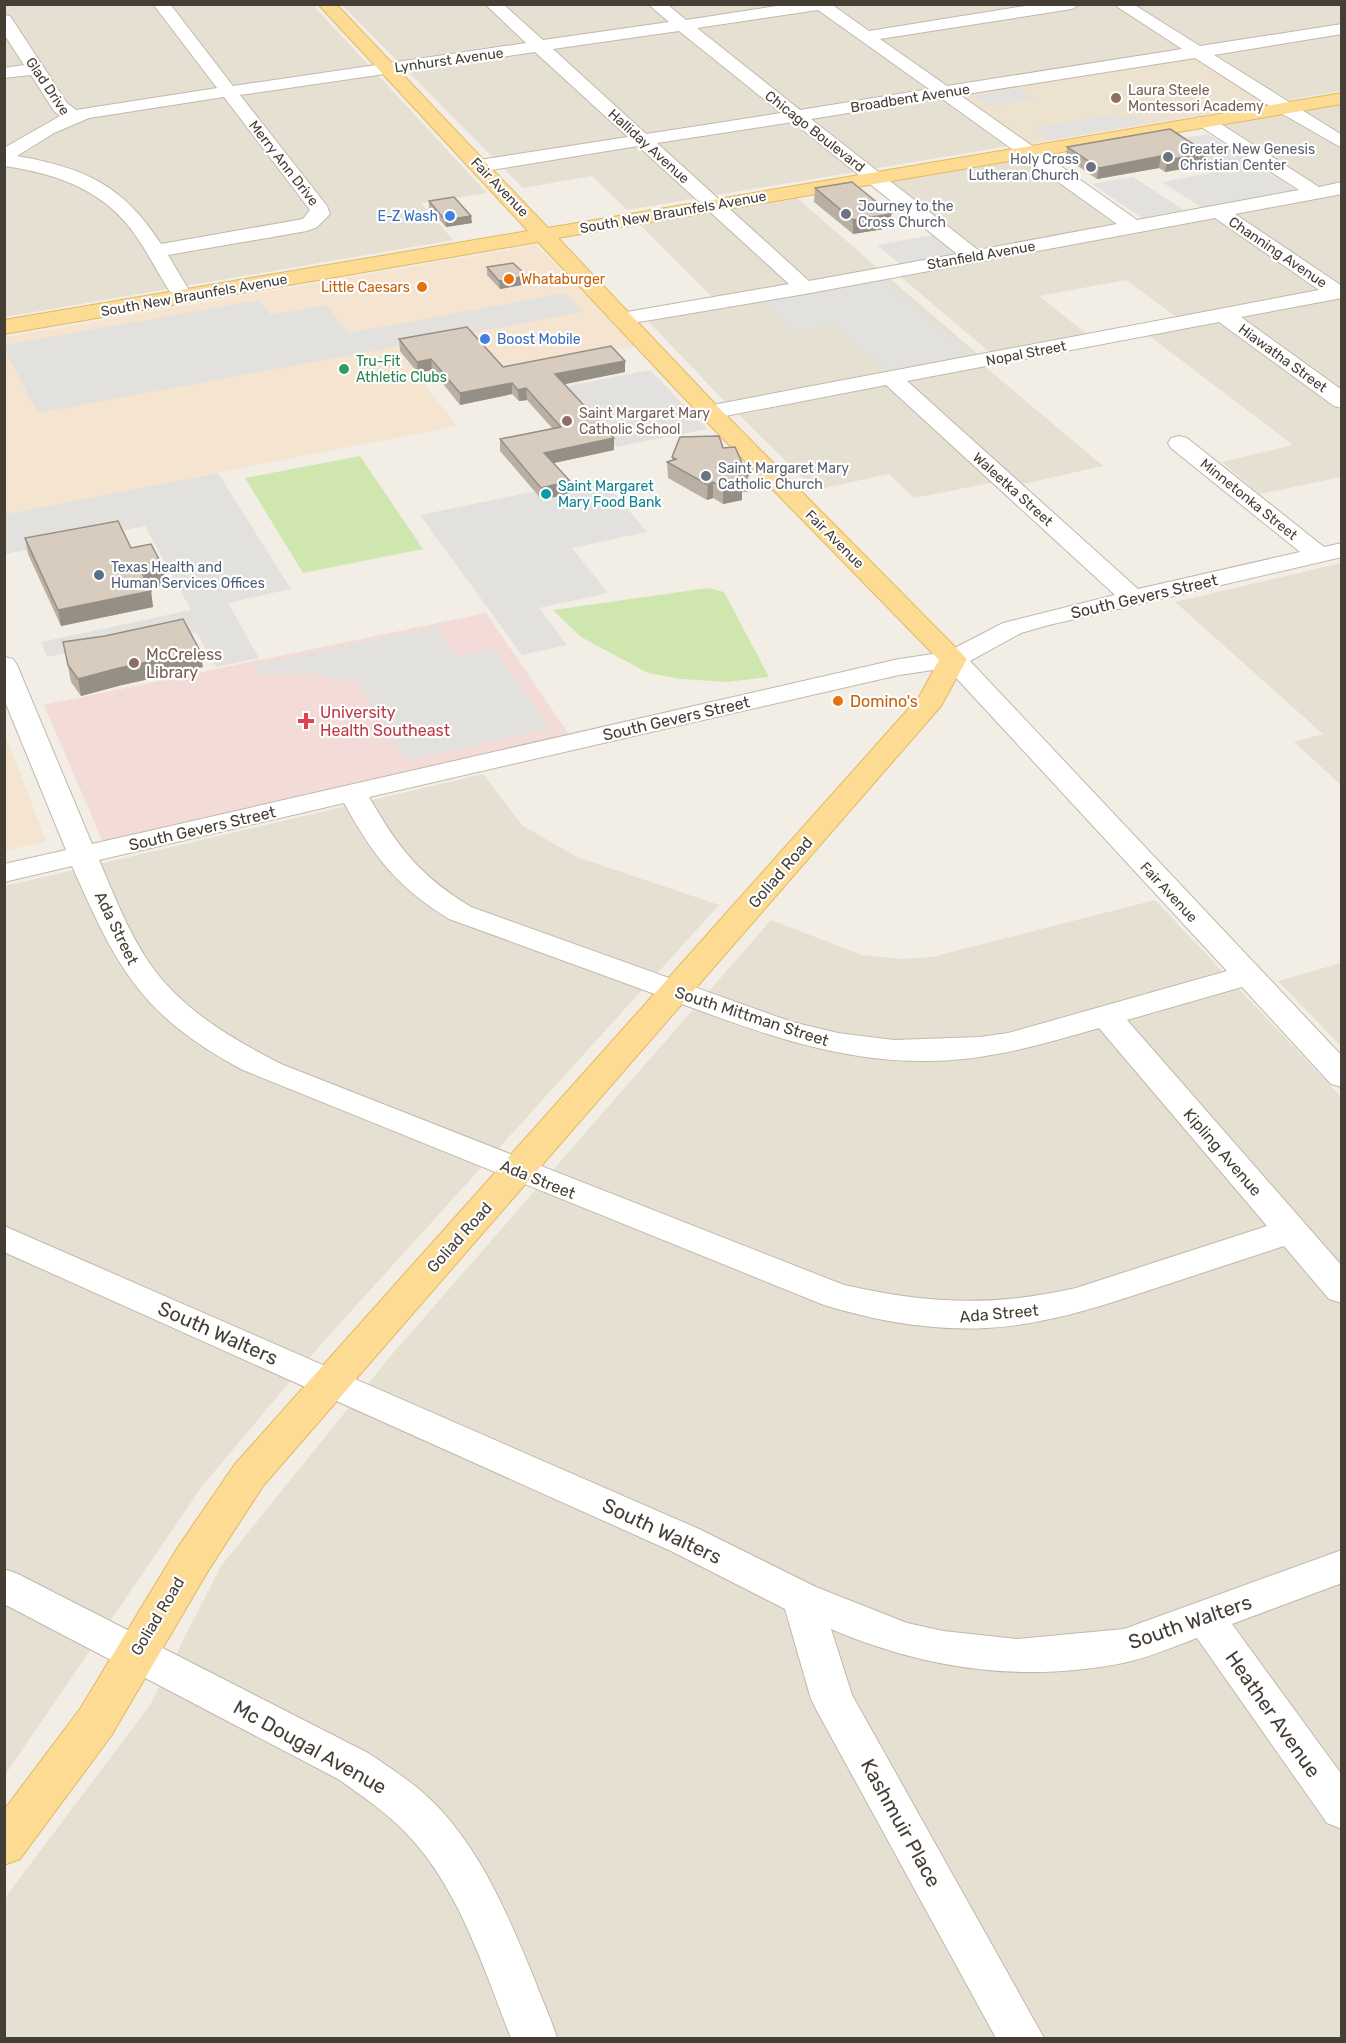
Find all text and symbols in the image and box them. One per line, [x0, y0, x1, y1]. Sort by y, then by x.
street label: Lynhurst Avenue [394, 44, 505, 77]
street label: Glad Drive [22, 54, 73, 119]
street label: Broadbent Avenue [849, 81, 971, 116]
place label: Laura Steele Montessori Academy [1128, 82, 1264, 115]
street label: Chicago Boulevard [761, 87, 868, 176]
marker: Laura Steele Montessori Academy [1109, 91, 1123, 105]
street label: Halliday Avenue [605, 106, 693, 187]
street label: Merry Ann Drive [245, 117, 322, 209]
place label: Greater New Genesis Christian Center [1180, 141, 1315, 174]
marker: Greater New Genesis Christian Center [1161, 150, 1175, 164]
place label: Holy Cross Lutheran Church [969, 151, 1079, 184]
street label: Fair Avenue [467, 154, 532, 221]
marker: Holy Cross Lutheran Church [1084, 160, 1098, 174]
street label: South New Braunfels Avenue [578, 188, 768, 237]
place label: Journey to the Cross Church [858, 198, 954, 231]
marker: Journey to the Cross Church [839, 207, 853, 221]
place label: E-Z Wash [378, 208, 438, 225]
marker: E-Z Wash [443, 209, 457, 223]
street label: Channing Avenue [1225, 213, 1330, 292]
street label: Stanfield Avenue [926, 238, 1037, 273]
street label: South New Braunfels Avenue [99, 271, 289, 320]
place label: Whataburger [521, 271, 606, 288]
marker: Whataburger [502, 272, 516, 286]
place label: Little Caesars [321, 279, 410, 296]
marker: Little Caesars [415, 280, 429, 294]
street label: Hiawatha Street [1235, 321, 1331, 397]
place label: Boost Mobile [497, 331, 581, 348]
marker: Boost Mobile [478, 332, 492, 346]
street label: Nopal Street [985, 337, 1068, 370]
place label: Tru-Fit Athletic Clubs [356, 353, 447, 386]
marker: Tru-Fit Athletic Clubs [337, 362, 351, 376]
place label: Saint Margaret Mary Catholic School [579, 405, 710, 438]
marker: Saint Margaret Mary Catholic School [560, 414, 574, 428]
street label: Waleetka Street [969, 449, 1057, 530]
street label: Minnetonka Street [1197, 455, 1301, 544]
place label: Saint Margaret Mary Catholic Church [718, 460, 849, 493]
marker: Saint Margaret Mary Catholic Church [699, 469, 713, 483]
place label: Saint Margaret Mary Food Bank [558, 478, 662, 511]
marker: Saint Margaret Mary Food Bank [539, 487, 553, 501]
street label: Fair Avenue [802, 506, 868, 572]
place label: Texas Health and Human Services Offices [111, 559, 265, 592]
marker: Texas Health and Human Services Offices [92, 568, 106, 582]
street label: South Gevers Street [1069, 570, 1219, 623]
place label: McCreless Library [146, 645, 222, 682]
marker: McCreless Library [127, 656, 141, 670]
street label: South Gevers Street [601, 692, 751, 745]
place label: Domino's [850, 692, 918, 711]
marker: Domino's [831, 694, 845, 708]
place label: University Health Southeast [320, 703, 450, 740]
marker: University Health Southeast [297, 712, 315, 730]
street label: South Gevers Street [127, 802, 277, 855]
street label: Goliad Road [744, 833, 816, 912]
street label: Fair Avenue [1137, 859, 1201, 926]
street label: Ada Street [91, 888, 142, 968]
street label: South Mittman Street [672, 983, 831, 1050]
street label: Kipling Avenue [1180, 1105, 1266, 1200]
street label: Ada Street [498, 1156, 578, 1203]
street label: Goliad Road [423, 1198, 496, 1276]
street label: South Walters [154, 1296, 282, 1370]
street label: Ada Street [959, 1301, 1039, 1326]
street label: South Walters [599, 1493, 725, 1569]
street label: Goliad Road [127, 1574, 188, 1659]
street label: South Walters [1125, 1590, 1255, 1654]
street label: Heather Avenue [1220, 1646, 1326, 1782]
street label: Mc Dougal Avenue [229, 1695, 391, 1799]
street label: Kashmuir Place [856, 1755, 946, 1891]

